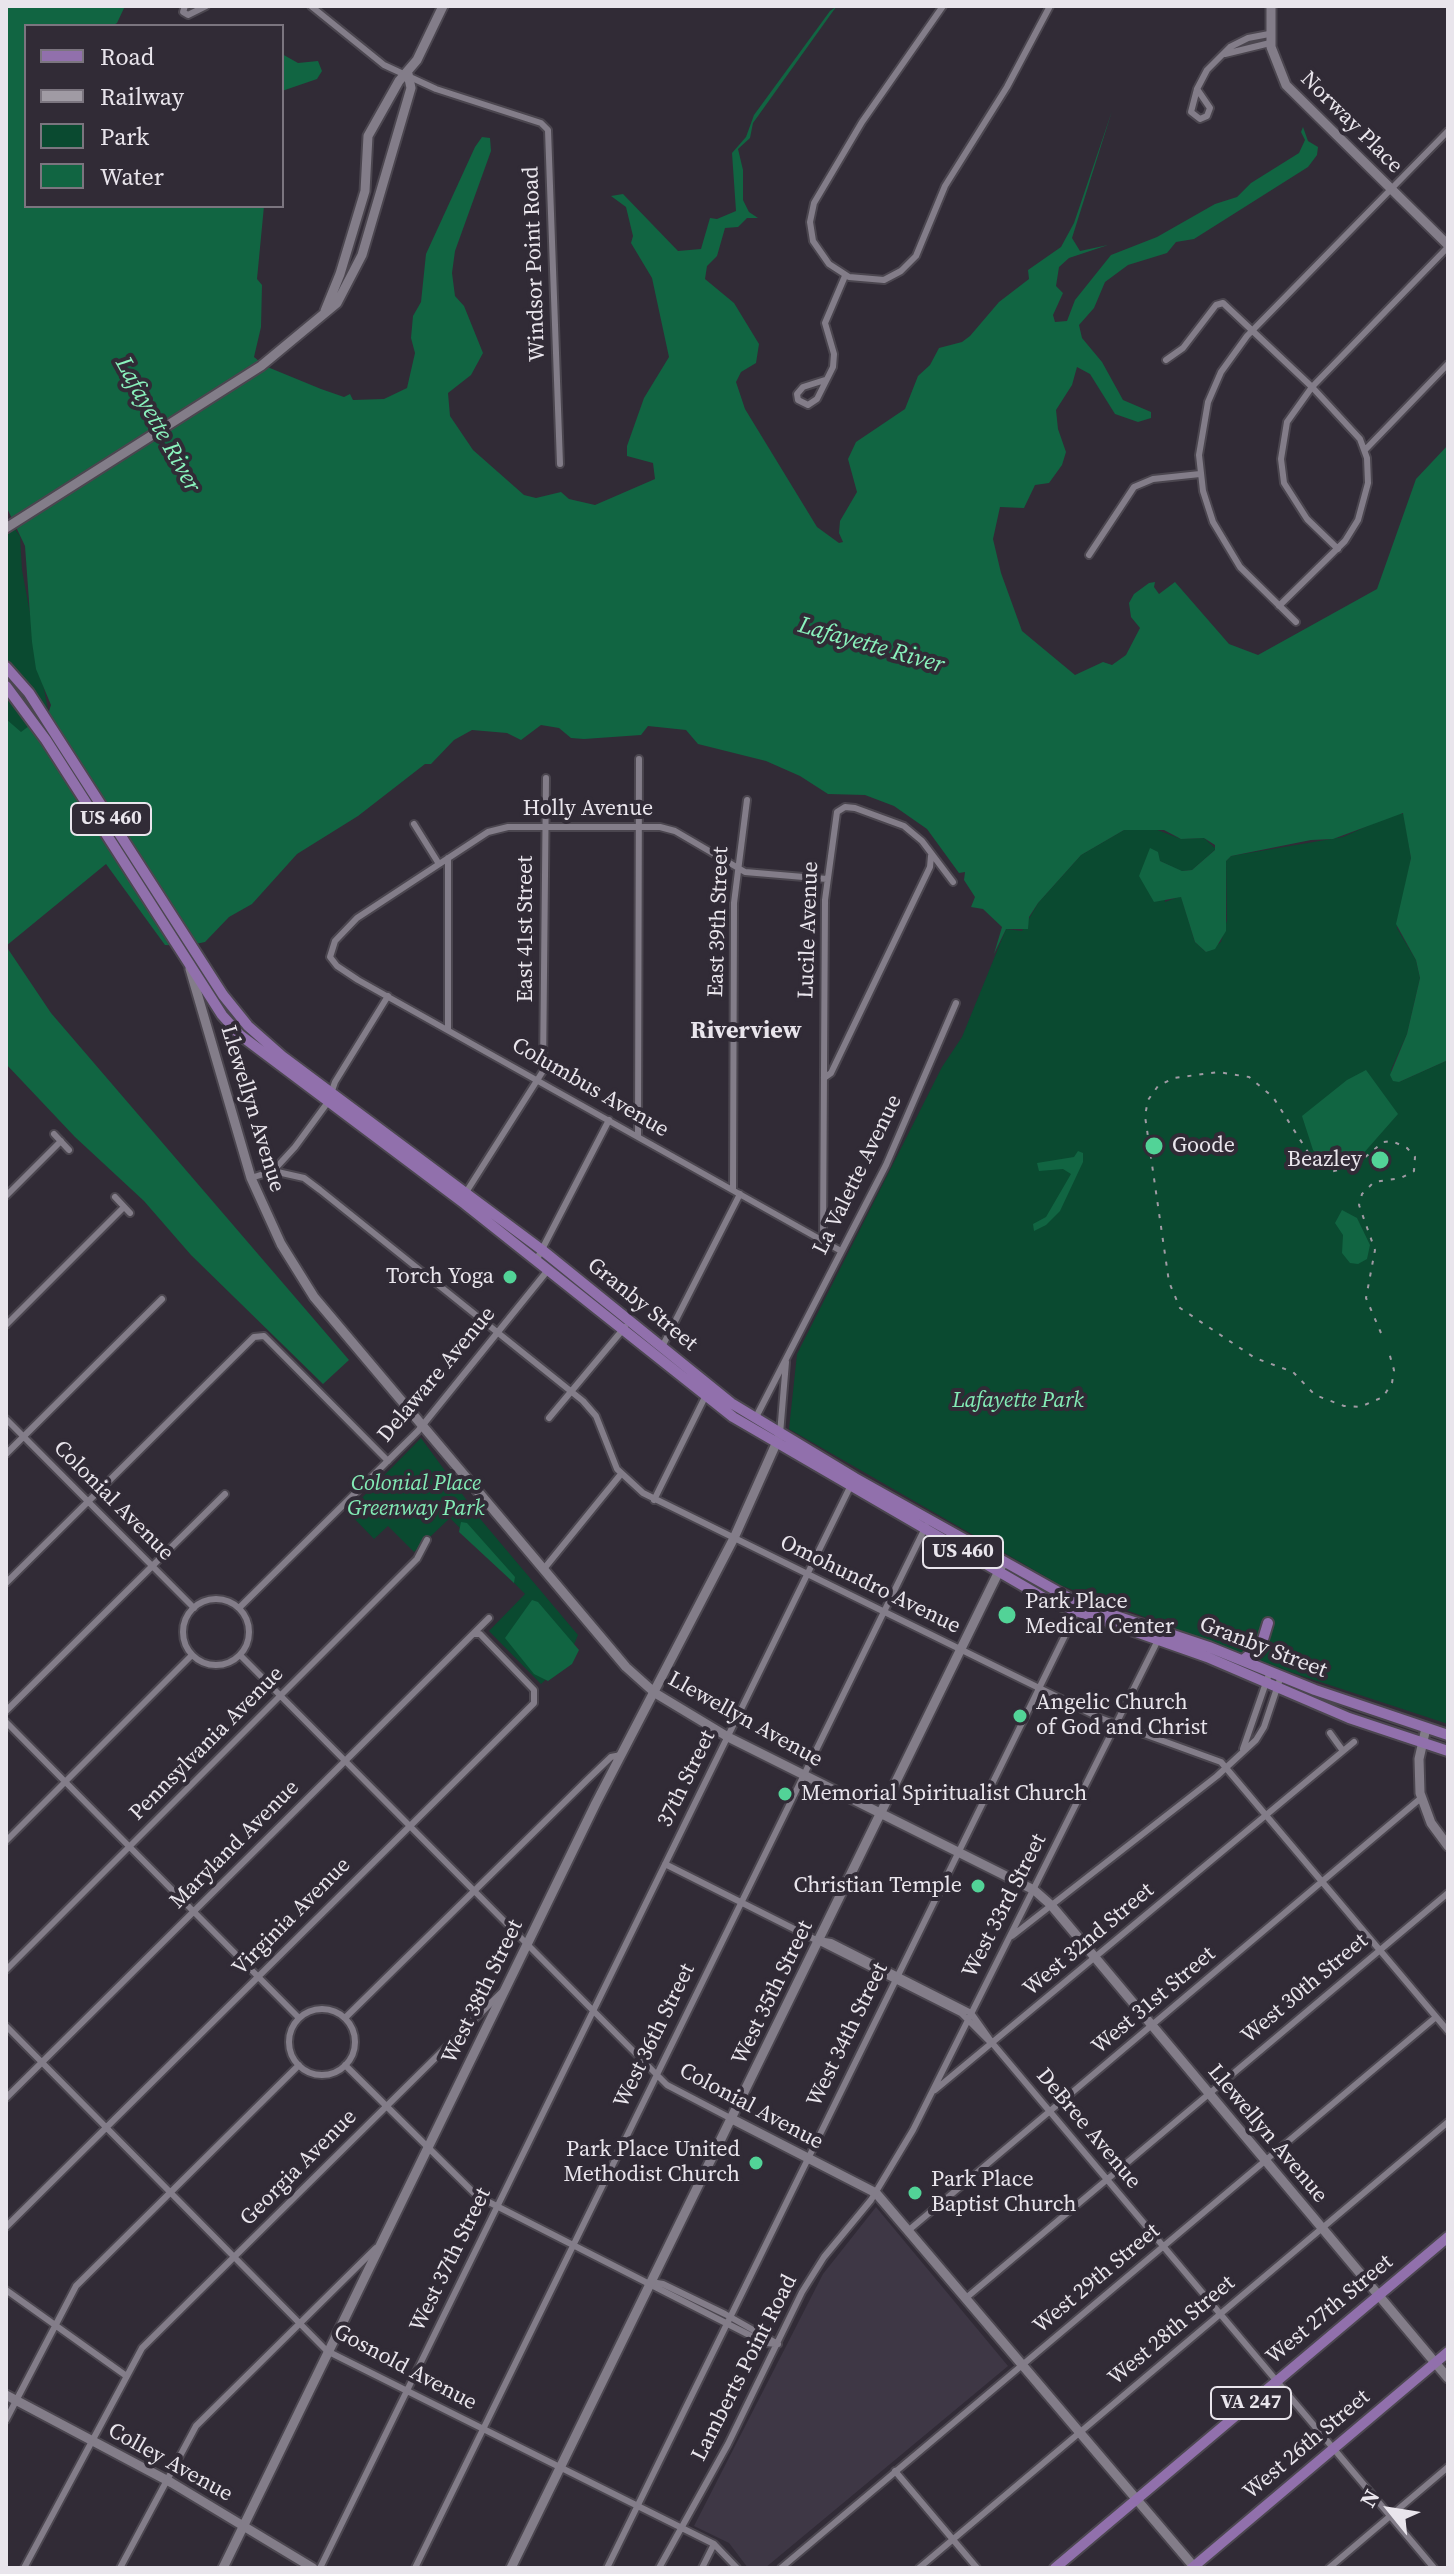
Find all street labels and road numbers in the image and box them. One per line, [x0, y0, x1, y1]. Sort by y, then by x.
street label: Norway Place [1294, 66, 1408, 180]
street label: Windsor Point Road [518, 166, 552, 362]
street label: Holly Avenue [523, 796, 653, 822]
road number: US 460 [71, 803, 151, 835]
street label: East 39th Street [703, 846, 735, 998]
street label: East 41st Street [513, 856, 539, 1002]
street label: Lucile Avenue [793, 861, 825, 999]
street label: Llewellyn Avenue [214, 1022, 290, 1196]
street label: Columbus Avenue [507, 1032, 673, 1144]
street label: La Valette Avenue [808, 1091, 908, 1259]
street label: Granby Street [582, 1253, 702, 1357]
street label: Delaware Avenue [373, 1302, 501, 1448]
street label: Colonial Avenue [47, 1435, 179, 1567]
street label: Omohundro Avenue [775, 1530, 965, 1640]
road number: US 460 [923, 1536, 1003, 1568]
street label: Granby Street [1196, 1612, 1330, 1684]
street label: Pennsylvania Avenue [124, 1661, 290, 1827]
street label: Llewellyn Avenue [663, 1667, 827, 1773]
street label: 37th Street [652, 1726, 722, 1832]
street label: Maryland Avenue [165, 1775, 305, 1915]
street label: West 33rd Street [957, 1830, 1053, 1982]
street label: Virginia Avenue [227, 1852, 357, 1982]
street label: West 32nd Street [1018, 1878, 1160, 2002]
street label: West 38th Street [437, 1916, 529, 2068]
street label: West 35th Street [727, 1917, 819, 2069]
street label: West 30th Street [1236, 1928, 1374, 2050]
street label: West 31st Street [1087, 1942, 1221, 2060]
street label: West 34th Street [802, 1959, 894, 2111]
street label: West 36th Street [609, 1960, 701, 2112]
street label: Colonial Avenue [674, 2058, 828, 2156]
street label: Llewellyn Avenue [1201, 2059, 1333, 2209]
street label: DeBree Avenue [1030, 2063, 1146, 2195]
street label: Georgia Avenue [235, 2104, 363, 2232]
street label: West 37th Street [405, 2184, 497, 2336]
street label: West 29th Street [1028, 2218, 1166, 2340]
street label: West 27th Street [1261, 2249, 1399, 2371]
street label: Lamberts Point Road [686, 2270, 804, 2466]
street label: West 28th Street [1103, 2270, 1241, 2392]
street label: Gosnold Avenue [329, 2319, 481, 2417]
street label: West 26th Street [1238, 2384, 1376, 2506]
road number: VA 247 [1211, 2387, 1291, 2419]
street label: Colley Avenue [103, 2418, 237, 2508]

